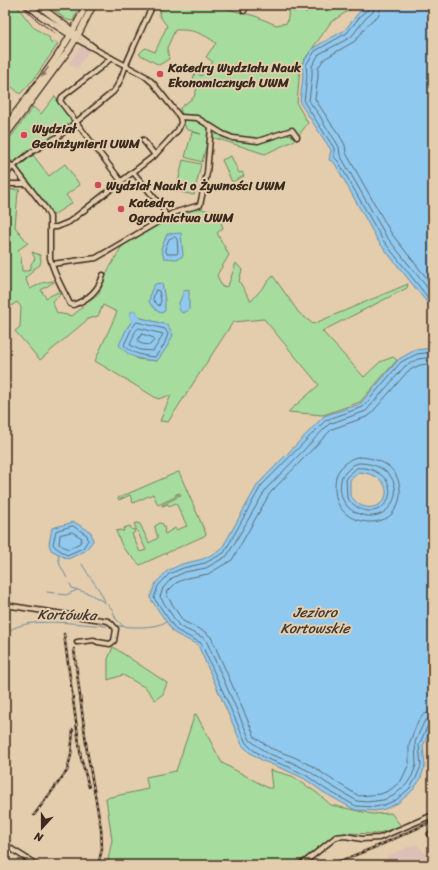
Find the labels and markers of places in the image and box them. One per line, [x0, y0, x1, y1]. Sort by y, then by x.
place label: Katedry Wydziału Nauk Ekonomicznych UWM [167, 56, 302, 94]
marker: Katedry Wydziału Nauk Ekonomicznych UWM [155, 69, 165, 79]
place label: Wydział Geoinżynierii UWM [31, 117, 141, 155]
marker: Wydział Geoinżynierii UWM [19, 130, 29, 140]
place label: Wydział Nauki o Żywności UWM [106, 174, 286, 197]
marker: Wydział Nauki o Żywności UWM [93, 180, 103, 190]
place label: Katedra Ogrodnictwa UWM [128, 191, 235, 229]
marker: Katedra Ogrodnictwa UWM [116, 204, 126, 214]

